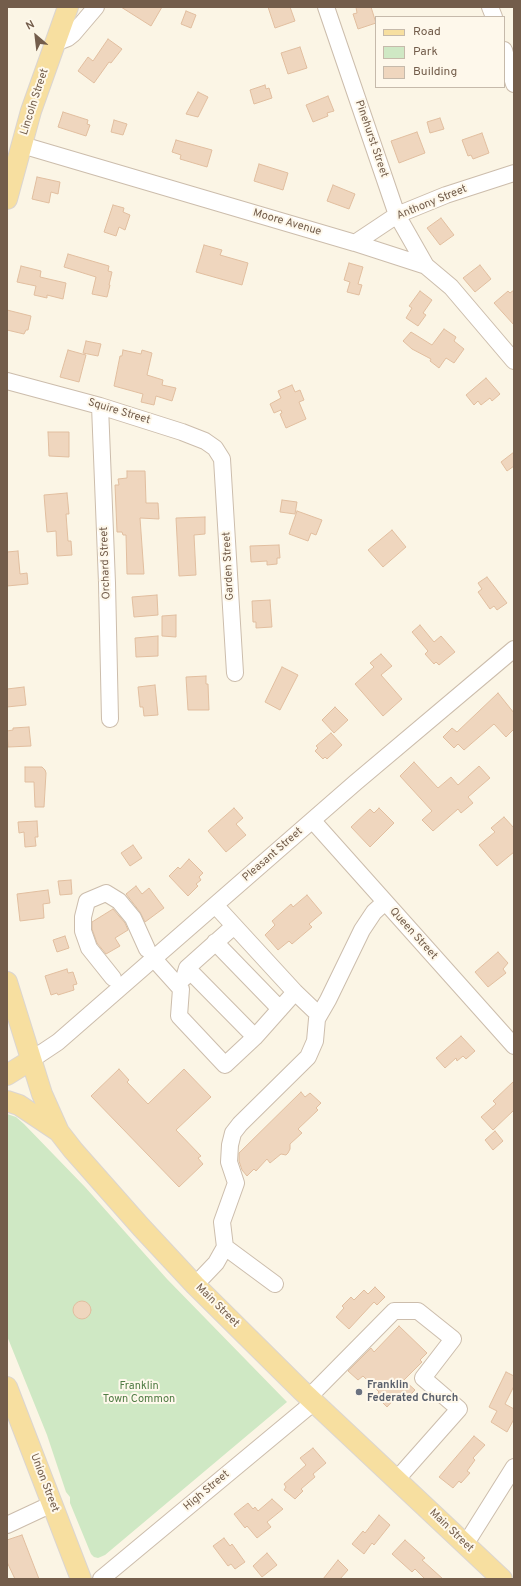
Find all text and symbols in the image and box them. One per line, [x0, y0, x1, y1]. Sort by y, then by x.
north arrow [16, 16, 56, 56]
legend [375, 16, 505, 88]
text: N [24, 17, 37, 33]
text: Road [413, 24, 441, 40]
text: Park [413, 44, 438, 60]
text: Building [413, 64, 457, 80]
street label: Lincoln Street [18, 67, 52, 137]
street label: Pinehurst Street [352, 99, 390, 179]
street label: Anthony Street [395, 183, 469, 223]
street label: Moore Avenue [251, 207, 323, 239]
street label: Squire Street [86, 396, 152, 428]
street label: Orchard Street [98, 526, 114, 600]
street label: Garden Street [221, 531, 237, 601]
street label: Pleasant Street [240, 825, 306, 885]
street label: Queen Street [386, 905, 440, 963]
street label: Main Street [192, 1281, 242, 1331]
place label: Franklin Federated Church [367, 1379, 458, 1405]
park label: Franklin Town Common [103, 1380, 175, 1406]
marker: Franklin Federated Church [354, 1387, 364, 1397]
street label: Union Street [27, 1452, 61, 1514]
street label: High Street [181, 1468, 233, 1514]
street label: Main Street [426, 1507, 476, 1555]

